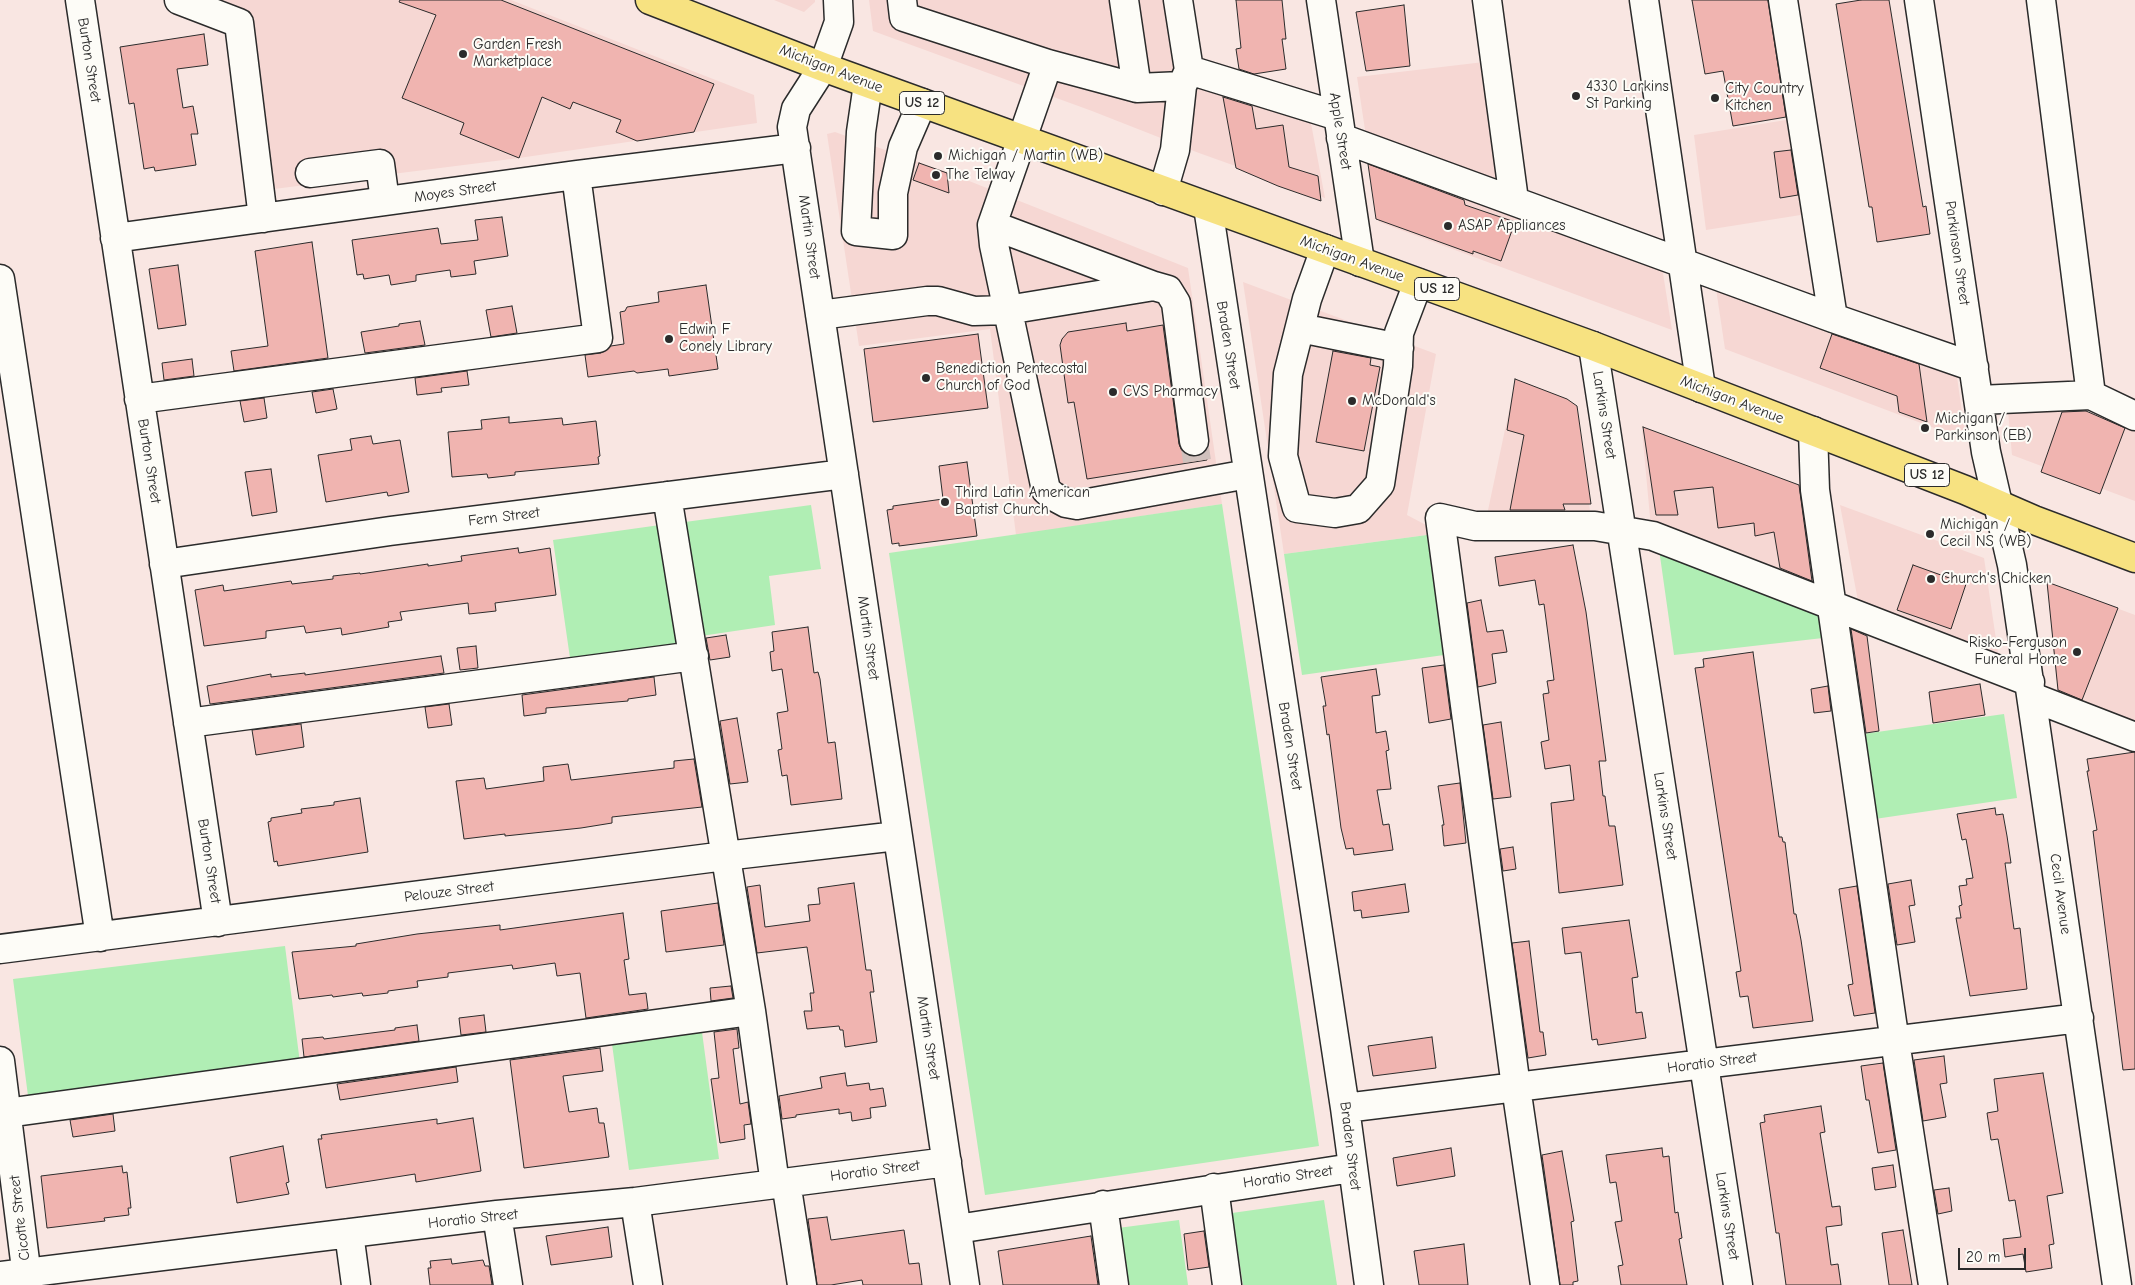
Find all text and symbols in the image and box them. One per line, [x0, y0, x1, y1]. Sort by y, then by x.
street label: Burton Street [73, 16, 105, 104]
place label: Garden Fresh Marketplace [473, 36, 562, 71]
street label: Michigan Avenue [777, 41, 885, 97]
marker: Garden Fresh Marketplace [457, 48, 469, 60]
place label: 4330 Larkins St Parking [1586, 78, 1669, 113]
place label: City Country Kitchen [1725, 80, 1804, 115]
marker: 4330 Larkins St Parking [1570, 90, 1582, 102]
street label: Apple Street [1325, 91, 1355, 171]
road number: US 12 [900, 92, 944, 115]
marker: City Country Kitchen [1709, 92, 1721, 104]
place label: Michigan / Martin (WB) [948, 147, 1103, 165]
marker: Michigan / Martin (WB) [932, 150, 944, 162]
place label: The Telway [946, 166, 1015, 184]
marker: The Telway [930, 169, 942, 181]
street label: Moyes Street [413, 177, 497, 207]
street label: Martin Street [794, 194, 824, 280]
street label: Parkinson Street [1941, 200, 1973, 306]
place label: ASAP Appliances [1458, 217, 1565, 235]
marker: ASAP Appliances [1442, 220, 1454, 232]
street label: Michigan Avenue [1298, 232, 1406, 286]
road number: US 12 [1414, 278, 1460, 300]
street label: Braden Street [1212, 300, 1244, 390]
place label: Edwin F Conely Library [679, 321, 772, 356]
marker: Edwin F Conely Library [663, 333, 675, 345]
place label: Benediction Pentecostal Church of God [936, 360, 1087, 395]
street label: Larkins Street [1588, 370, 1620, 460]
marker: Benediction Pentecostal Church of God [920, 372, 932, 384]
street label: Michigan Avenue [1678, 372, 1786, 428]
place label: CVS Pharmacy [1123, 383, 1218, 401]
marker: CVS Pharmacy [1107, 386, 1119, 398]
place label: McDonald's [1362, 392, 1436, 410]
marker: McDonald's [1346, 395, 1358, 407]
place label: Michigan / Parkinson (EB) [1935, 410, 2032, 445]
street label: Burton Street [133, 417, 165, 505]
marker: Michigan / Parkinson (EB) [1919, 422, 1931, 434]
road number: US 12 [1904, 464, 1950, 486]
place label: Third Latin American Baptist Church [955, 484, 1090, 519]
marker: Third Latin American Baptist Church [939, 496, 951, 508]
street label: Fern Street [467, 504, 541, 530]
place label: Michigan / Cecil NS (WB) [1940, 516, 2031, 551]
marker: Michigan / Cecil NS (WB) [1924, 528, 1936, 540]
place label: Church's Chicken [1941, 570, 2052, 588]
marker: Church's Chicken [1925, 573, 1937, 585]
street label: Martin Street [853, 595, 883, 681]
place label: Risko-Ferguson Funeral Home [1969, 634, 2067, 669]
marker: Risko-Ferguson Funeral Home [2071, 646, 2083, 658]
street label: Braden Street [1274, 701, 1306, 791]
street label: Larkins Street [1649, 771, 1681, 861]
street label: Burton Street [193, 817, 225, 905]
street label: Cecil Avenue [2045, 852, 2075, 936]
street label: Pelouze Street [403, 878, 495, 906]
street label: Martin Street [912, 995, 944, 1081]
street label: Horatio Street [1666, 1049, 1758, 1077]
street label: Braden Street [1336, 1101, 1364, 1191]
street label: Horatio Street [829, 1157, 921, 1185]
street label: Horatio Street [1242, 1162, 1334, 1192]
street label: Larkins Street [1711, 1171, 1743, 1261]
street label: Cicotte Street [6, 1174, 34, 1262]
street label: Horatio Street [427, 1205, 519, 1233]
scale bar [1960, 1238, 2028, 1270]
text: 20 m [1966, 1248, 2000, 1266]

